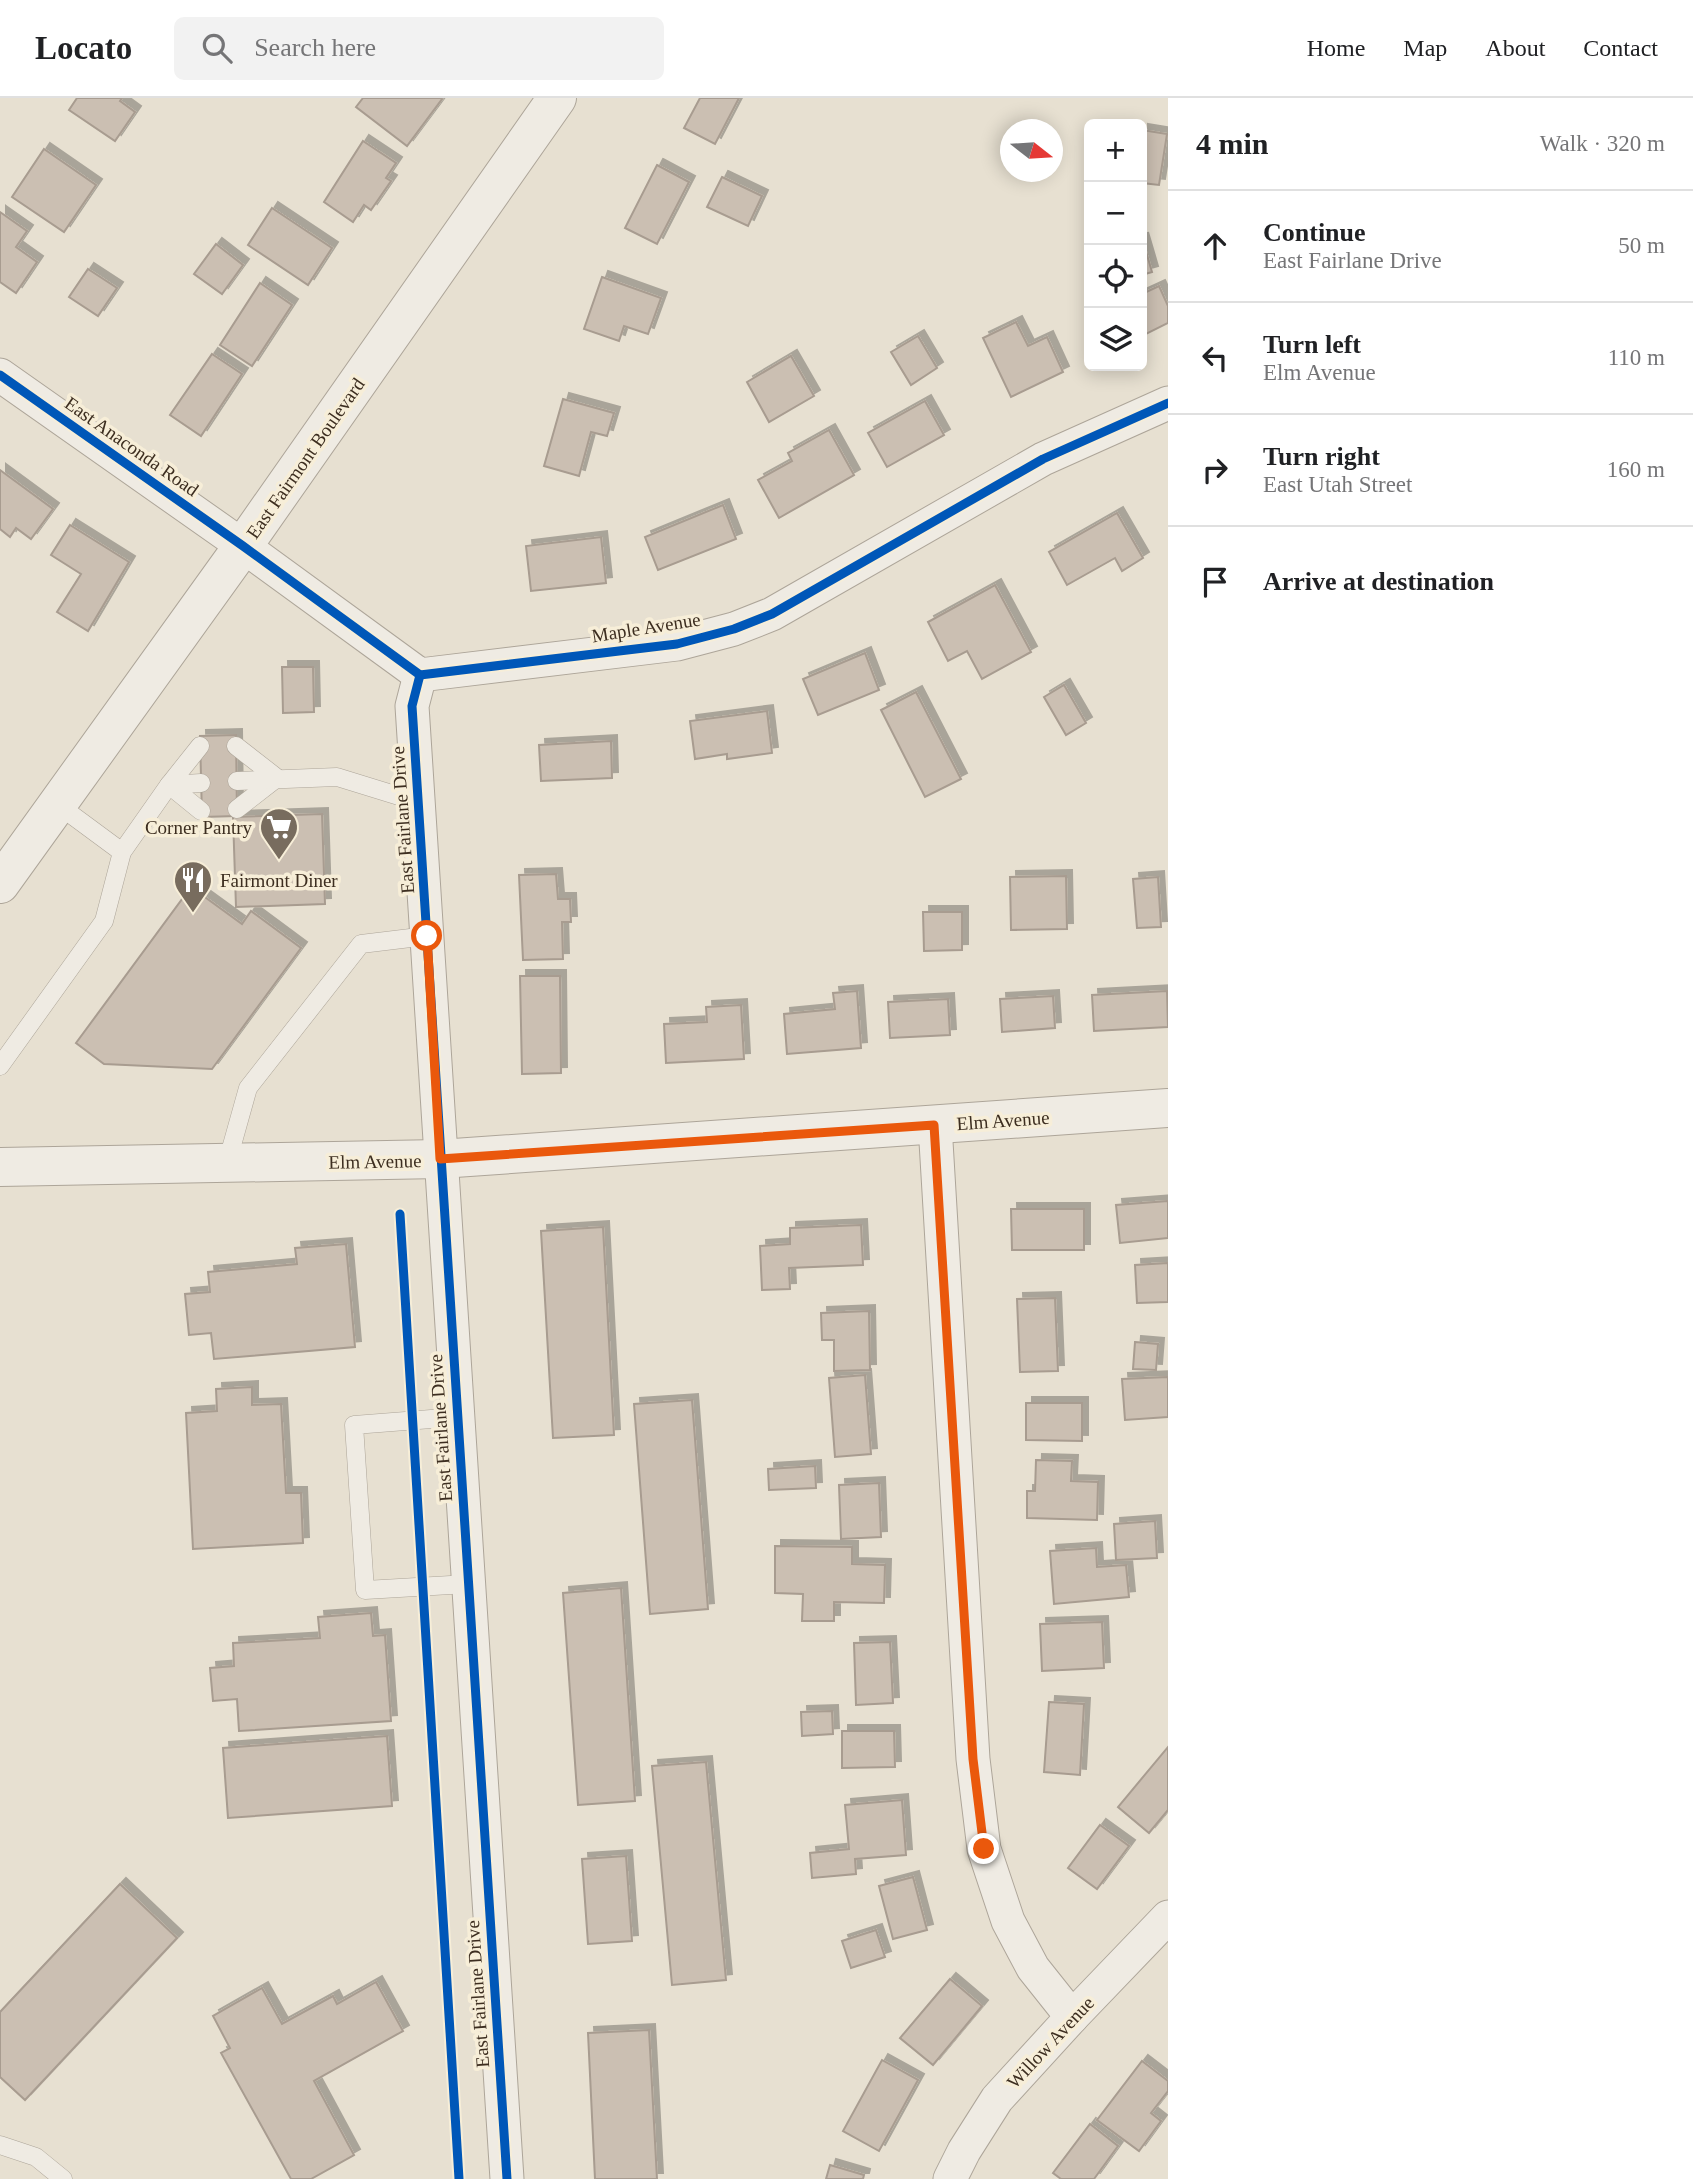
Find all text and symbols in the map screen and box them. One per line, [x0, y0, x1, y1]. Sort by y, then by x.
search box [174, 17, 664, 80]
icon: search [198, 29, 236, 67]
text: Locato [35, 30, 132, 66]
text: Search here [254, 33, 376, 62]
text: Home [1307, 35, 1365, 61]
text: Map [1403, 35, 1447, 61]
text: About [1485, 35, 1545, 61]
text: Contact [1583, 35, 1658, 61]
north arrow [1000, 119, 1063, 182]
map controls [1084, 119, 1147, 371]
button: + [1084, 119, 1147, 182]
text: 4 min [1196, 127, 1269, 160]
text: Walk · 320 m [1540, 131, 1665, 156]
button: − [1084, 182, 1147, 245]
text: Continue [1263, 218, 1366, 247]
icon: ahead [1196, 227, 1234, 265]
text: 50 m [1618, 233, 1665, 258]
button: locate [1084, 245, 1147, 308]
text: East Fairlane Drive [1263, 248, 1442, 273]
button: layers [1084, 308, 1147, 371]
text: Turn left [1263, 330, 1361, 359]
icon: left [1196, 339, 1234, 377]
text: 110 m [1608, 345, 1665, 370]
text: Elm Avenue [1263, 360, 1376, 385]
street label: East Fairmont Boulevard [242, 374, 369, 543]
street label: East Anaconda Road [61, 392, 203, 501]
text: Turn right [1263, 442, 1380, 471]
icon: right [1196, 451, 1234, 489]
text: 160 m [1607, 457, 1665, 482]
text: East Utah Street [1263, 472, 1412, 497]
icon: arrive [1196, 563, 1234, 601]
text: Arrive at destination [1263, 567, 1494, 596]
street label: Maple Avenue [590, 609, 702, 646]
street label: East Fairlane Drive [387, 746, 418, 894]
supermarket icon: Corner Pantry [258, 806, 300, 861]
place label: Corner Pantry [145, 817, 252, 838]
restaurant icon: Fairmont Diner [172, 859, 214, 914]
place label: Fairmont Diner [220, 870, 338, 891]
route start [411, 920, 442, 951]
street label: Elm Avenue [956, 1107, 1050, 1134]
street label: Elm Avenue [328, 1150, 422, 1173]
street label: East Fairlane Drive [425, 1354, 456, 1502]
route end [968, 1833, 999, 1864]
street label: East Fairlane Drive [462, 1920, 493, 2068]
street label: Willow Avenue [1003, 1992, 1098, 2093]

